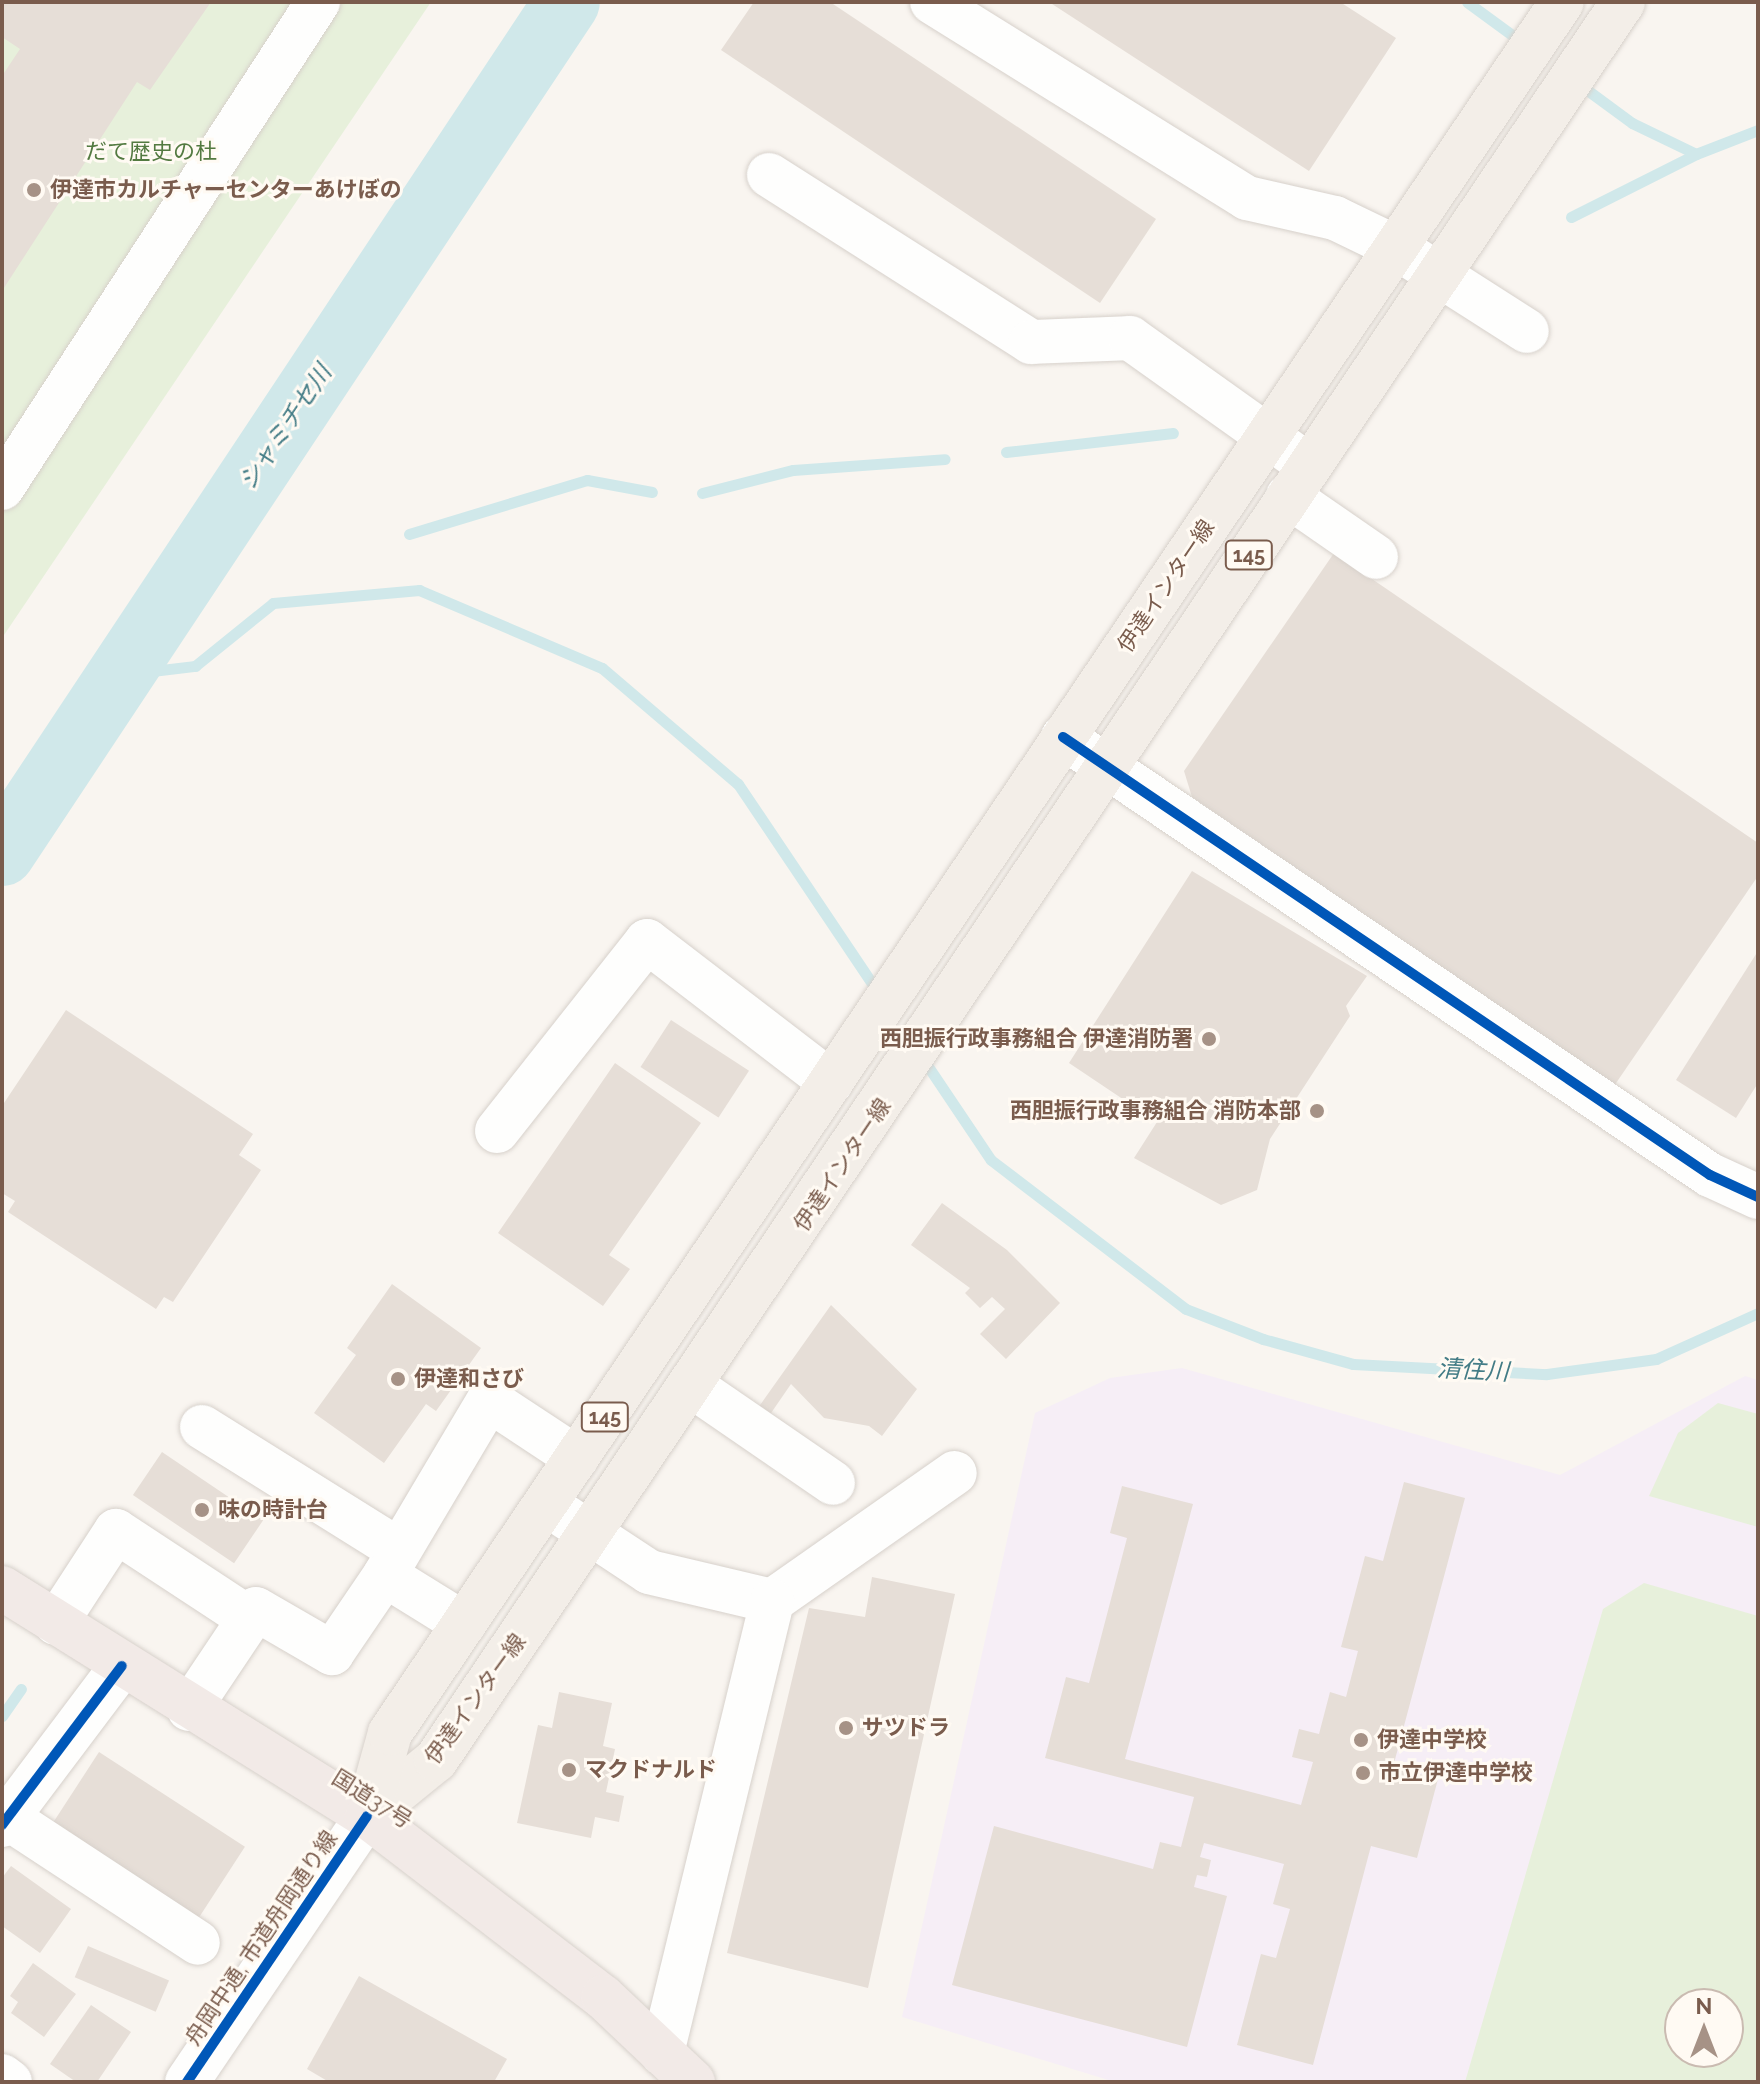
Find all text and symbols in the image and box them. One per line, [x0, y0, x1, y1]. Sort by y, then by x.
park label: だて歴史の杜 [85, 139, 217, 165]
place label: 伊達市カルチャーセンターあけぼの [50, 177, 402, 203]
marker: 伊達市カルチャーセンターあけぼの [25, 181, 43, 199]
water label: シャミチセ川 [233, 359, 337, 495]
street label: 伊達インター線 [1112, 515, 1220, 657]
road number: 145 [1223, 539, 1275, 571]
place label: 西胆振行政事務組合 伊達消防署 [880, 1026, 1193, 1052]
marker: 西胆振行政事務組合 伊達消防署 [1200, 1030, 1218, 1048]
street label: 伊達インター線 [788, 1094, 896, 1236]
place label: 西胆振行政事務組合 消防本部 [1010, 1098, 1301, 1124]
marker: 西胆振行政事務組合 消防本部 [1308, 1102, 1326, 1120]
water label: 清住川 [1436, 1354, 1510, 1386]
place label: 伊達和さび [414, 1366, 524, 1392]
marker: 伊達和さび [389, 1370, 407, 1388]
road number: 145 [579, 1401, 631, 1433]
place label: 味の時計台 [218, 1497, 328, 1523]
marker: 味の時計台 [193, 1501, 211, 1519]
street label: 伊達インター線 [419, 1629, 531, 1769]
place label: サツドラ [862, 1715, 950, 1741]
marker: サツドラ [837, 1719, 855, 1737]
place label: 伊達中学校 [1377, 1727, 1487, 1753]
marker: 伊達中学校 [1352, 1731, 1370, 1749]
place label: マクドナルド [585, 1757, 717, 1783]
place label: 市立伊達中学校 [1379, 1760, 1533, 1786]
marker: マクドナルド [560, 1761, 578, 1779]
street label: 国道37号 [327, 1764, 417, 1834]
marker: 市立伊達中学校 [1354, 1764, 1372, 1782]
street label: 舟岡中通, 市道舟岡通り線 [179, 1826, 343, 2050]
north arrow [1664, 1988, 1744, 2068]
text: N [1696, 1993, 1712, 2019]

